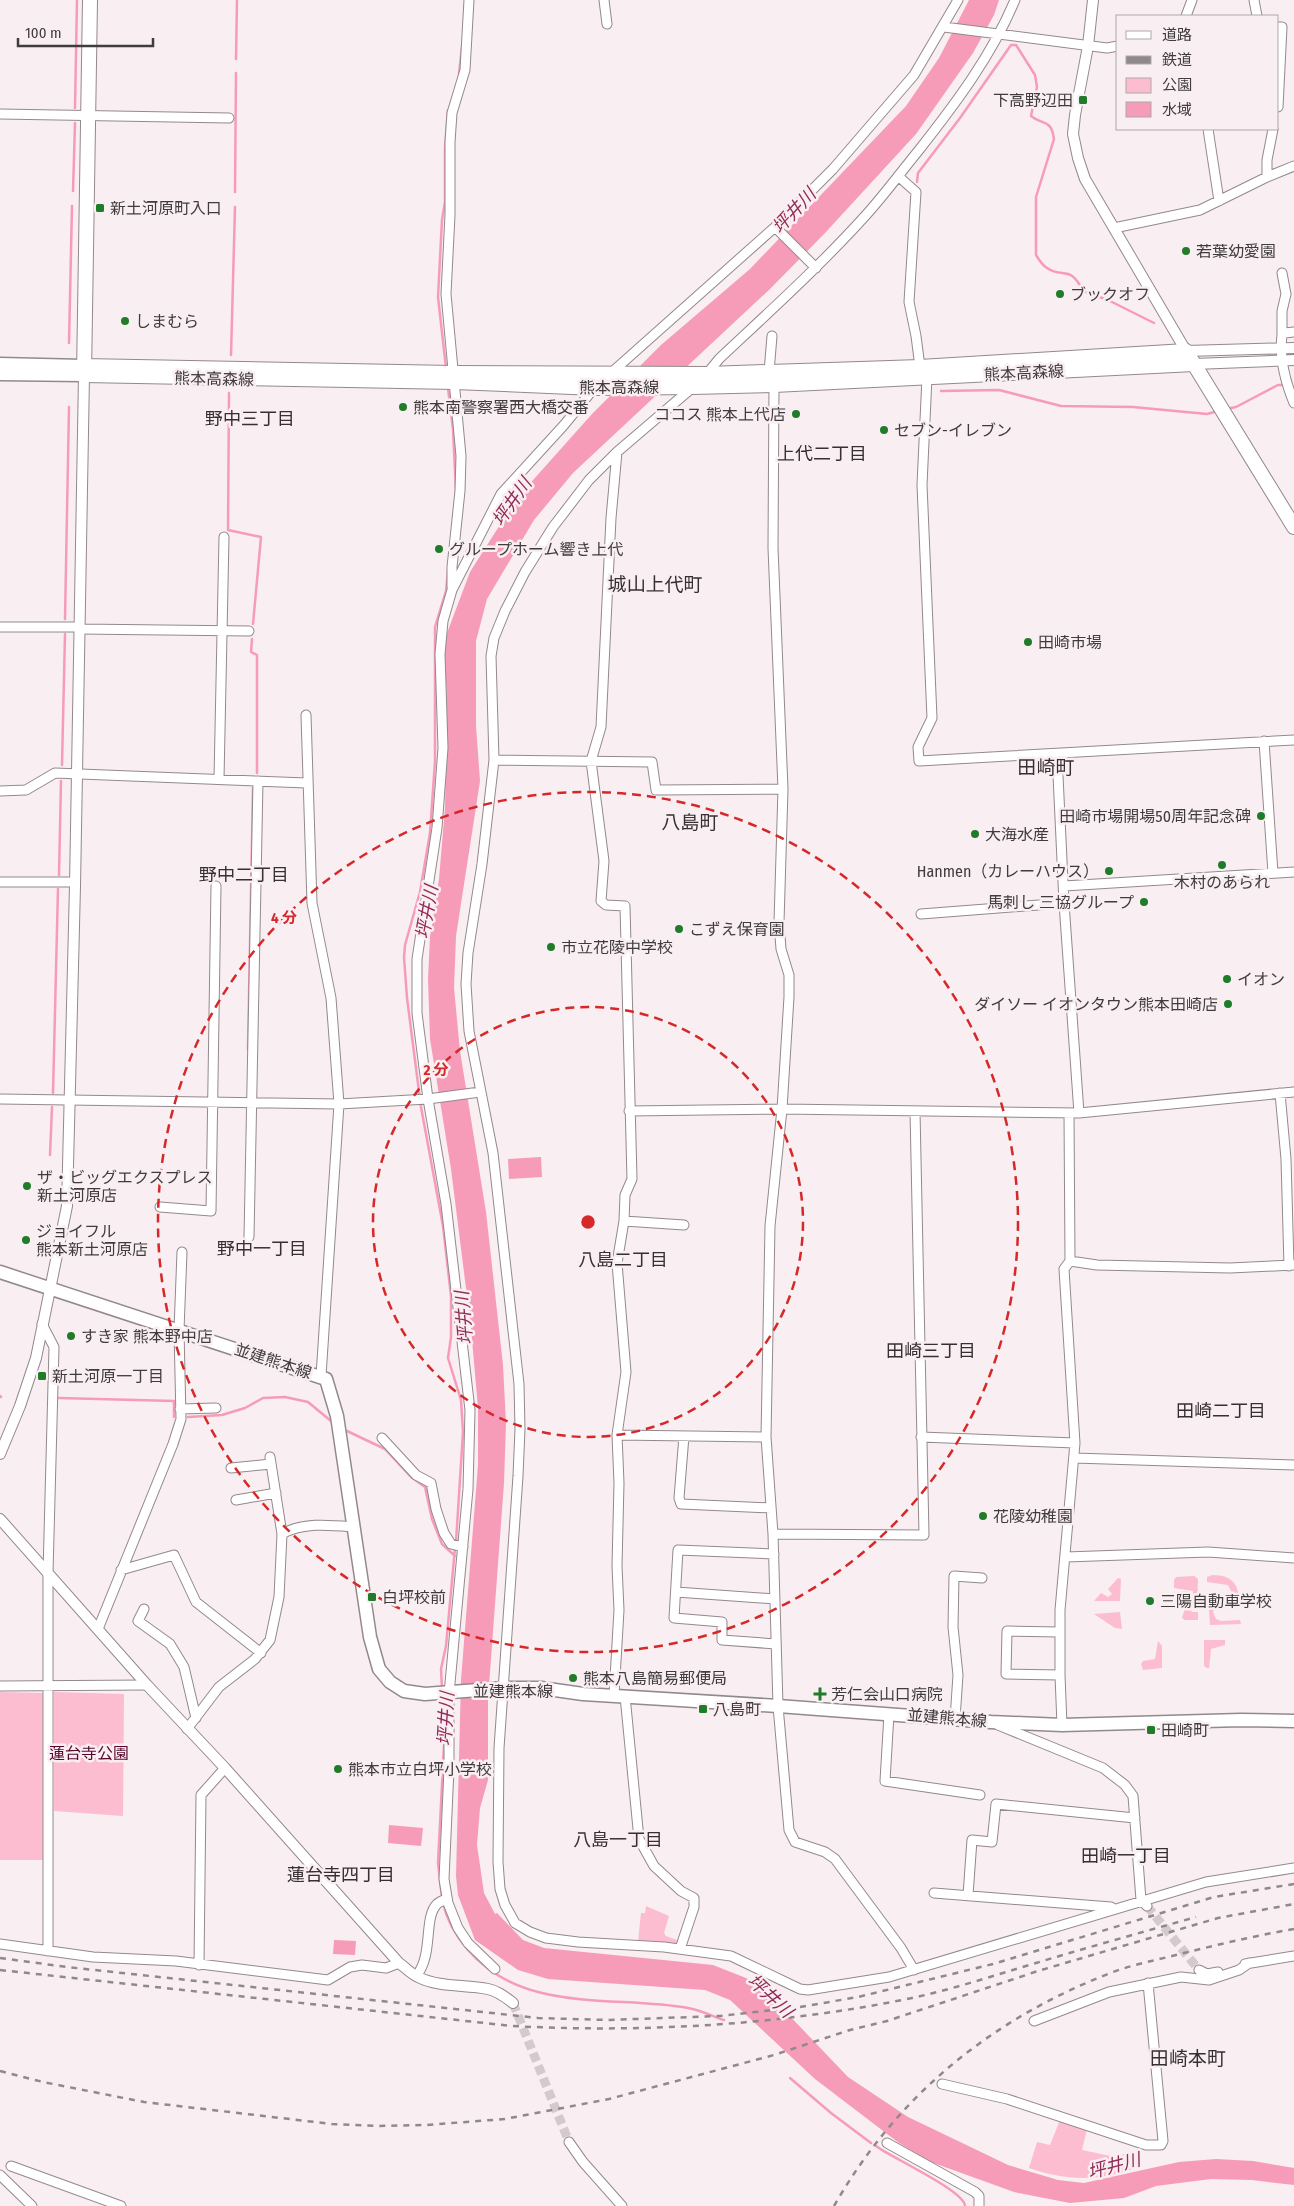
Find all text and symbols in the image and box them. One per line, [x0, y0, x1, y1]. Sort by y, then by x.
scale bar [18, 15, 152, 47]
legend [1116, 15, 1279, 130]
text: 100 m [25, 24, 62, 42]
text: 道路 [1162, 26, 1192, 44]
text: 鉄道 [1162, 51, 1192, 69]
text: 公園 [1162, 76, 1192, 94]
place label: 下高野辺田 [993, 91, 1073, 110]
marker: 下高野辺田 [1077, 94, 1089, 106]
text: 水域 [1162, 101, 1192, 119]
water label: 坪井川 [768, 182, 822, 238]
place label: 新土河原町入口 [110, 199, 222, 218]
marker: 新土河原町入口 [94, 202, 106, 214]
place label: 若葉幼愛園 [1196, 242, 1276, 261]
marker: 若葉幼愛園 [1180, 245, 1192, 257]
place label: ブックオフ [1070, 285, 1150, 304]
marker: ブックオフ [1054, 288, 1066, 300]
place label: しまむら [135, 312, 199, 331]
marker: しまむら [119, 315, 131, 327]
street label: 熊本高森線 [984, 361, 1064, 385]
street label: 熊本高森線 [174, 369, 254, 389]
street label: 熊本高森線 [579, 378, 659, 397]
place label: 熊本南警察署西大橋交番 [413, 398, 589, 417]
marker: 熊本南警察署西大橋交番 [397, 401, 409, 413]
place label: ココス 熊本上代店 [654, 405, 786, 424]
district label: 野中三丁目 [205, 408, 295, 430]
marker: ココス 熊本上代店 [790, 408, 802, 420]
place label: セブン-イレブン [894, 421, 1012, 440]
marker: セブン-イレブン [878, 424, 890, 436]
district label: 上代二丁目 [777, 443, 867, 465]
water label: 坪井川 [488, 472, 538, 530]
place label: グループホーム響き上代 [449, 540, 624, 559]
marker: グループホーム響き上代 [433, 543, 445, 555]
district label: 城山上代町 [607, 573, 703, 596]
place label: 田崎市場 [1038, 633, 1102, 652]
marker: 田崎市場 [1022, 636, 1034, 648]
district label: 田崎町 [1017, 756, 1075, 779]
place label: 田崎市場開場50周年記念碑 [1059, 807, 1251, 826]
marker: 田崎市場開場50周年記念碑 [1255, 810, 1267, 822]
district label: 八島町 [661, 811, 719, 834]
place label: 大海水産 [985, 825, 1049, 844]
marker: 大海水産 [969, 828, 981, 840]
marker: 木村のあられ [1216, 859, 1228, 871]
place label: Hanmen（カレーハウス） [917, 862, 1099, 881]
district label: 野中二丁目 [199, 864, 289, 886]
marker: Hanmen（カレーハウス） [1103, 865, 1115, 877]
place label: 木村のあられ [1174, 873, 1270, 892]
water label: 坪井川 [411, 882, 443, 940]
place label: 馬刺し 三協グループ [987, 893, 1134, 912]
marker: 馬刺し 三協グループ [1138, 896, 1150, 908]
text: 4 分 [271, 909, 297, 927]
place label: こずえ保育園 [689, 920, 785, 939]
marker: こずえ保育園 [673, 923, 685, 935]
place label: 市立花陵中学校 [561, 938, 673, 957]
marker: 市立花陵中学校 [545, 941, 557, 953]
place label: イオン [1237, 970, 1285, 989]
marker: イオン [1221, 973, 1233, 985]
place label: ダイソー イオンタウン熊本田崎店 [974, 995, 1218, 1014]
marker: ダイソー イオンタウン熊本田崎店 [1222, 998, 1234, 1010]
text: 2 分 [422, 1061, 449, 1079]
place label: ザ・ビッグエクスプレス 新土河原店 [37, 1168, 213, 1205]
marker: ザ・ビッグエクスプレス 新土河原店 [21, 1180, 33, 1192]
centre of rings [579, 1213, 597, 1231]
place label: ジョイフル 熊本新土河原店 [36, 1222, 148, 1259]
marker: ジョイフル 熊本新土河原店 [20, 1234, 32, 1246]
district label: 野中一丁目 [217, 1238, 307, 1260]
district label: 八島二丁目 [578, 1249, 668, 1271]
water label: 坪井川 [451, 1288, 477, 1346]
place label: すき家 熊本野中店 [81, 1327, 213, 1346]
marker: すき家 熊本野中店 [65, 1330, 77, 1342]
street label: 並建熊本線 [232, 1340, 314, 1382]
district label: 田崎三丁目 [886, 1340, 976, 1362]
place label: 新土河原一丁目 [52, 1367, 164, 1386]
marker: 新土河原一丁目 [36, 1370, 48, 1382]
district label: 田崎二丁目 [1176, 1400, 1266, 1422]
place label: 花陵幼稚園 [993, 1507, 1073, 1526]
marker: 花陵幼稚園 [977, 1510, 989, 1522]
place label: 白坪校前 [382, 1588, 446, 1607]
marker: 白坪校前 [366, 1591, 378, 1603]
place label: 三陽自動車学校 [1160, 1592, 1272, 1611]
marker: 三陽自動車学校 [1144, 1595, 1156, 1607]
place label: 熊本八島簡易郵便局 [583, 1669, 727, 1688]
marker: 熊本八島簡易郵便局 [567, 1672, 579, 1684]
street label: 並建熊本線 [473, 1682, 553, 1701]
place label: 芳仁会山口病院 [831, 1685, 943, 1704]
marker: 芳仁会山口病院 [813, 1687, 827, 1701]
water label: 坪井川 [434, 1689, 459, 1747]
place label: 八島町 [713, 1700, 761, 1719]
marker: 八島町 [697, 1703, 709, 1715]
street label: 並建熊本線 [906, 1705, 988, 1731]
place label: 田崎町 [1161, 1721, 1209, 1740]
marker: 田崎町 [1145, 1724, 1157, 1736]
park label: 蓮台寺公園 [49, 1744, 129, 1763]
place label: 熊本市立白坪小学校 [348, 1760, 492, 1779]
marker: 熊本市立白坪小学校 [332, 1763, 344, 1775]
district label: 八島一丁目 [573, 1829, 663, 1851]
district label: 田崎一丁目 [1081, 1845, 1171, 1867]
district label: 蓮台寺四丁目 [287, 1864, 395, 1886]
water label: 坪井川 [743, 1970, 799, 2024]
district label: 田崎本町 [1150, 2047, 1226, 2070]
water label: 坪井川 [1085, 2148, 1145, 2184]

